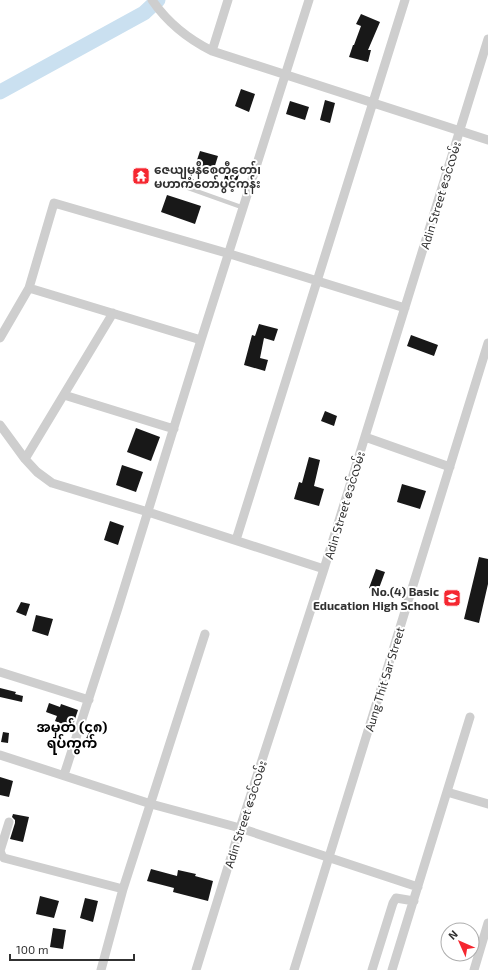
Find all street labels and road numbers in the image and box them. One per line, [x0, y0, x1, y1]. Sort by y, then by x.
street label: Adin Street ဧဒင်လမ်း [416, 139, 463, 251]
street label: Adin Street ဧဒင်လမ်း [320, 449, 367, 561]
street label: Aung Thit Sar Street [361, 625, 407, 733]
street label: Adin Street ဧဒင်လမ်း [220, 758, 269, 869]

